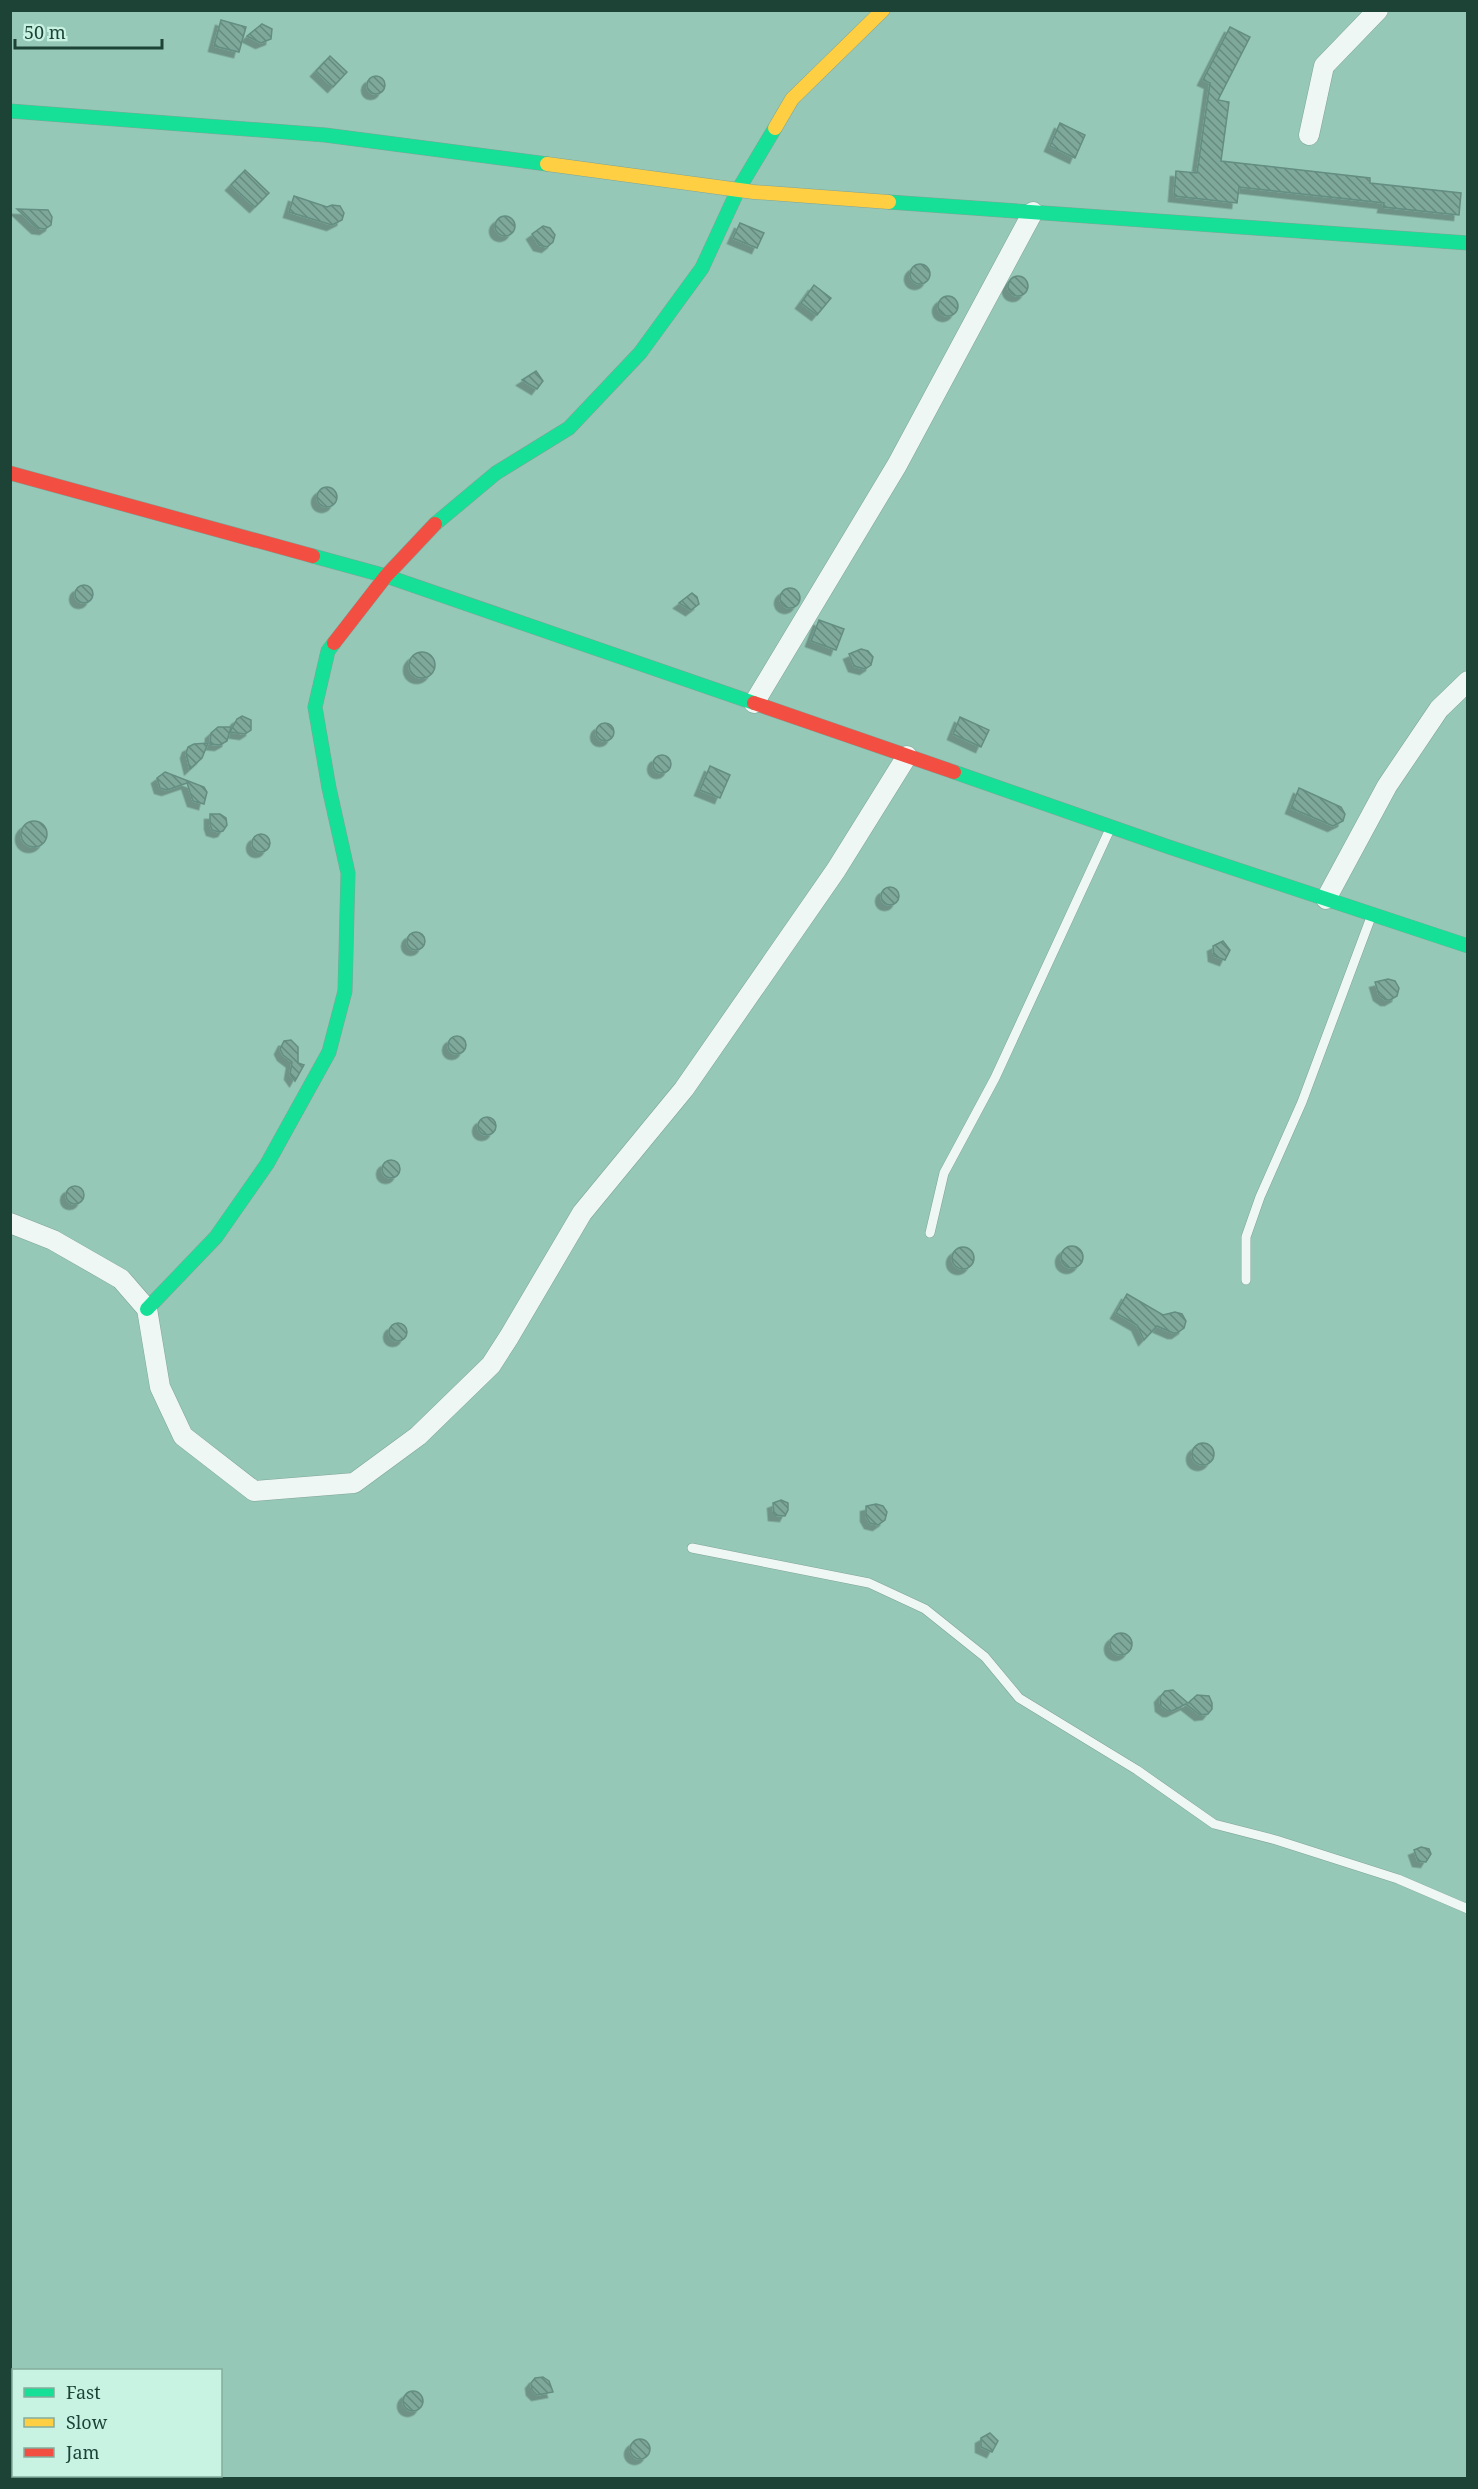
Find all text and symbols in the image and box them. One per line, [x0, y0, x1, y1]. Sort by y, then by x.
scale bar [15, 12, 162, 50]
text: 50 m [24, 20, 66, 44]
legend [12, 2369, 222, 2477]
text: Fast [66, 2380, 101, 2404]
text: Slow [66, 2410, 108, 2434]
text: Jam [65, 2440, 100, 2464]

